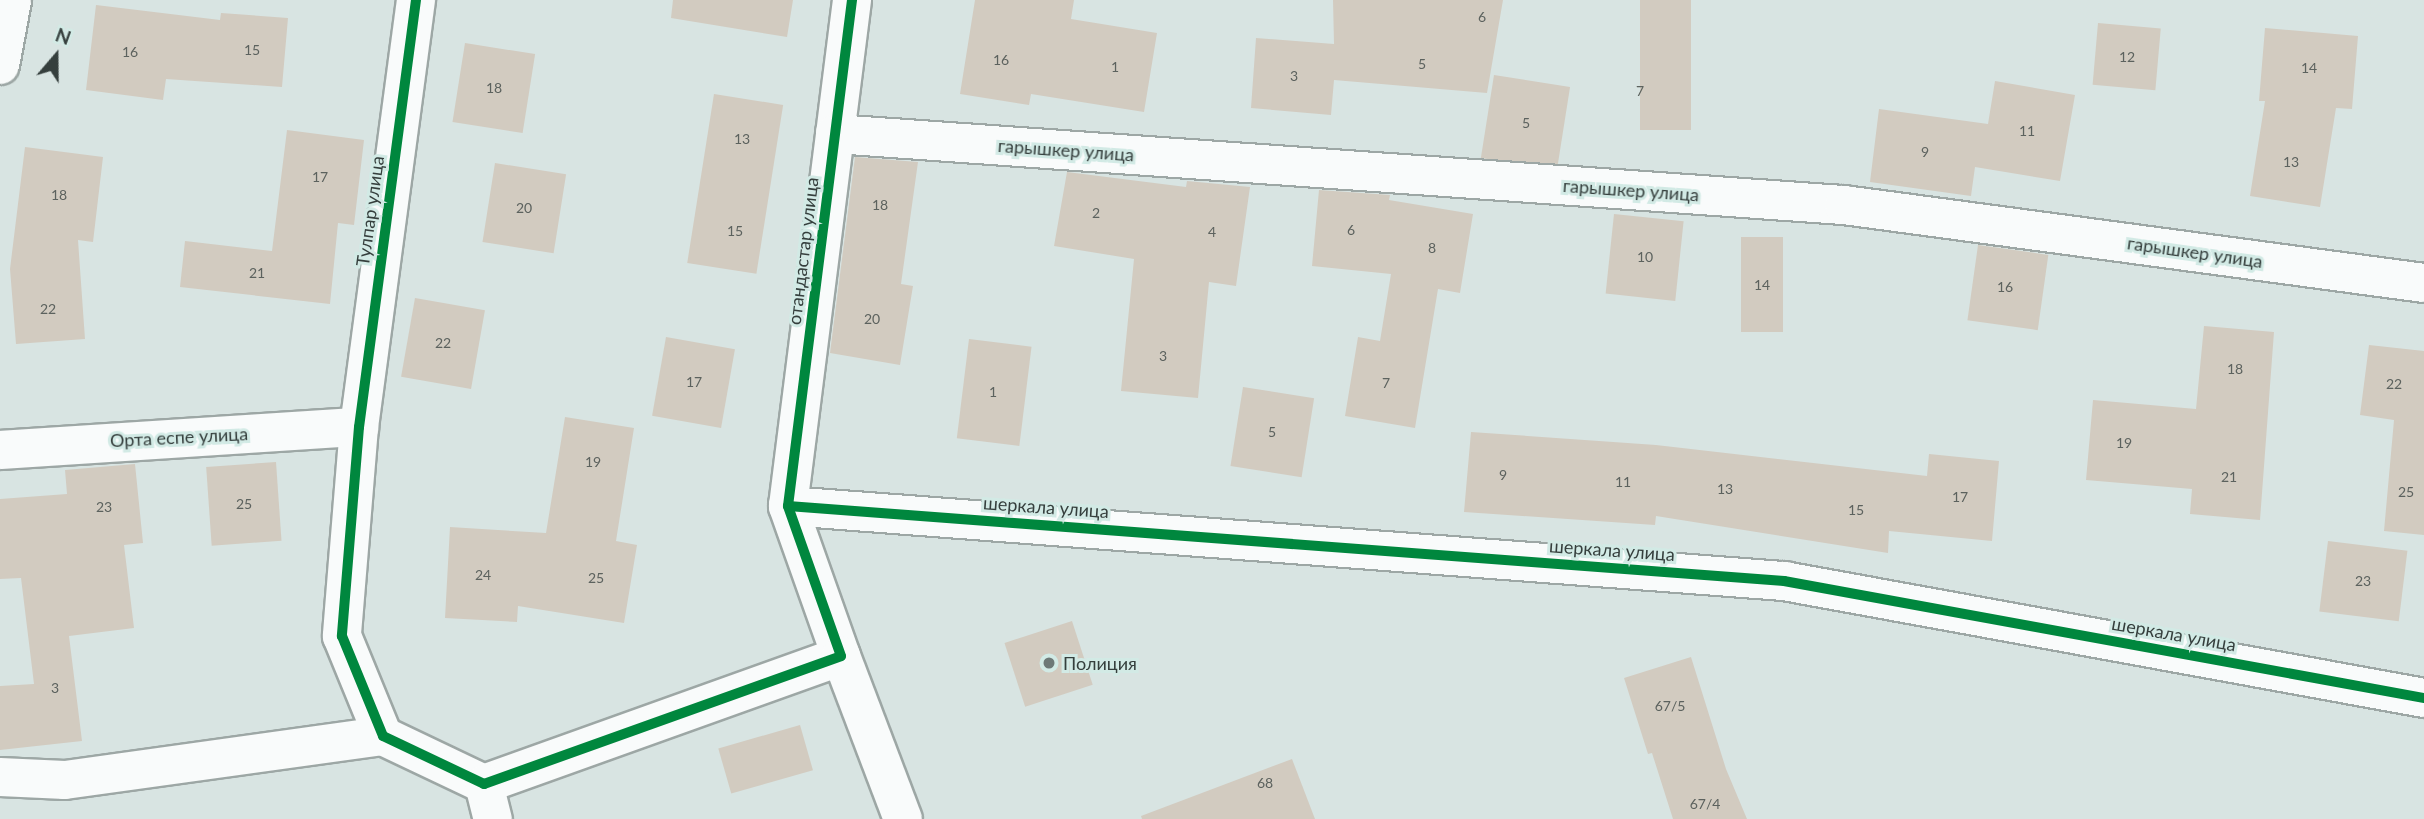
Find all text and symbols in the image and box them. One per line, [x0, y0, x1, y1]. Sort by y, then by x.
house number: 6 [1478, 9, 1486, 25]
north arrow [21, 21, 91, 91]
text: N [53, 22, 74, 49]
house number: 15 [244, 42, 260, 58]
house number: 16 [122, 44, 138, 60]
house number: 12 [2119, 49, 2135, 65]
house number: 16 [993, 52, 1009, 68]
house number: 5 [1418, 56, 1426, 72]
house number: 1 [1111, 59, 1119, 75]
house number: 14 [2301, 60, 2317, 76]
house number: 3 [1290, 68, 1298, 84]
house number: 18 [486, 80, 502, 96]
house number: 7 [1636, 83, 1644, 99]
house number: 5 [1522, 115, 1530, 131]
house number: 11 [2019, 123, 2035, 139]
house number: 13 [734, 131, 750, 147]
street label: гарышкер улица [997, 134, 1135, 166]
house number: 9 [1921, 144, 1929, 160]
house number: 13 [2283, 154, 2299, 170]
street label: Тулпар улица [352, 155, 388, 267]
house number: 17 [312, 169, 328, 185]
street label: гарышкер улица [1562, 174, 1700, 206]
street label: отандастар улица [783, 176, 823, 326]
house number: 18 [51, 187, 67, 203]
house number: 18 [872, 197, 888, 213]
house number: 20 [516, 200, 532, 216]
house number: 2 [1092, 205, 1100, 221]
house number: 6 [1347, 222, 1355, 238]
house number: 15 [727, 223, 743, 239]
house number: 4 [1208, 224, 1216, 240]
street label: гарышкер улица [2126, 232, 2264, 272]
house number: 8 [1428, 240, 1436, 256]
house number: 10 [1637, 249, 1653, 265]
house number: 21 [249, 265, 265, 281]
house number: 14 [1754, 277, 1770, 293]
house number: 16 [1997, 279, 2013, 295]
house number: 22 [40, 301, 56, 317]
house number: 20 [864, 311, 880, 327]
house number: 22 [435, 335, 451, 351]
house number: 3 [1159, 348, 1167, 364]
house number: 18 [2227, 361, 2243, 377]
house number: 17 [686, 374, 702, 390]
house number: 7 [1382, 375, 1390, 391]
house number: 22 [2386, 376, 2402, 392]
house number: 1 [989, 384, 997, 400]
street label: Орта еспе улица [109, 423, 249, 451]
house number: 5 [1268, 424, 1276, 440]
house number: 19 [2116, 435, 2132, 451]
house number: 19 [585, 454, 601, 470]
house number: 9 [1499, 467, 1507, 483]
house number: 21 [2221, 469, 2237, 485]
house number: 11 [1615, 474, 1631, 490]
house number: 13 [1717, 481, 1733, 497]
house number: 25 [2398, 484, 2414, 500]
house number: 17 [1952, 489, 1968, 505]
street label: шеркала улица [982, 492, 1110, 522]
house number: 25 [236, 496, 252, 512]
house number: 23 [96, 499, 112, 515]
house number: 15 [1848, 502, 1864, 518]
street label: шеркала улица [1548, 535, 1676, 565]
house number: 24 [475, 567, 491, 583]
house number: 25 [588, 570, 604, 586]
house number: 23 [2355, 573, 2371, 589]
street label: шеркала улица [2110, 612, 2238, 656]
place label: Полиция [1063, 652, 1137, 674]
marker: Полиция [1041, 655, 1057, 671]
house number: 3 [51, 680, 59, 696]
house number: 67/5 [1655, 698, 1685, 714]
house number: 68 [1257, 775, 1273, 791]
house number: 67/4 [1690, 796, 1720, 812]

